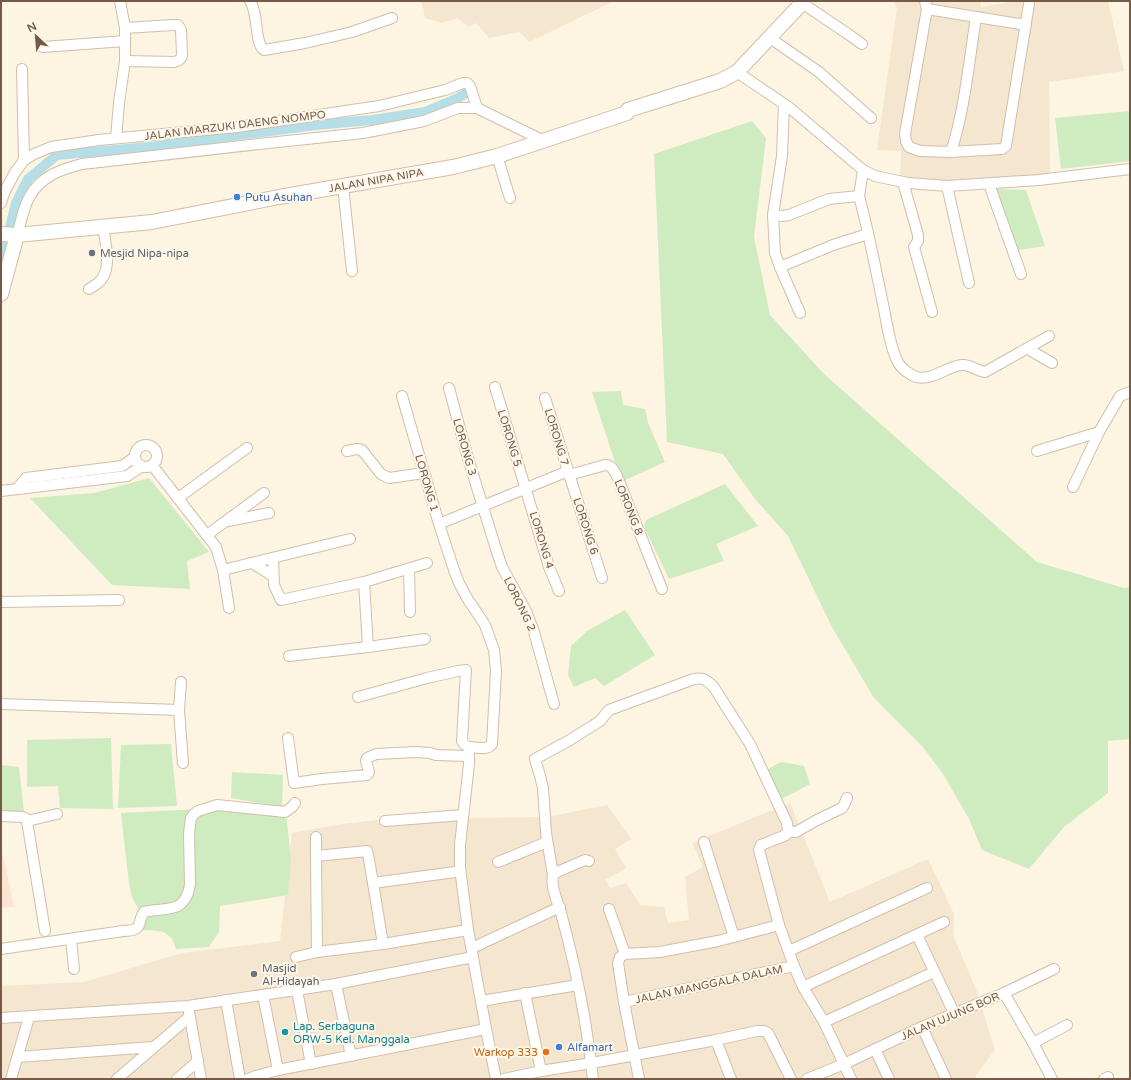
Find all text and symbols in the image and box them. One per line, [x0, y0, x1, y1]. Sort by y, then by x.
north arrow [16, 16, 56, 56]
text: N [25, 20, 39, 35]
street label: JALAN MARZUKI DAENG NOMPO [144, 108, 327, 143]
street label: JALAN NIPA NIPA [328, 166, 425, 195]
place label: Putu Asuhan [245, 191, 313, 204]
marker: Putu Asuhan [232, 192, 242, 202]
place label: Mesjid Nipa-nipa [100, 247, 189, 260]
marker: Mesjid Nipa-nipa [87, 248, 97, 258]
street label: LORONG 7 [542, 407, 571, 467]
street label: LORONG 5 [495, 408, 524, 468]
street label: LORONG 3 [450, 417, 479, 477]
street label: LORONG 1 [412, 453, 441, 513]
street label: LORONG 8 [611, 477, 646, 537]
street label: LORONG 6 [570, 496, 601, 556]
street label: LORONG 4 [527, 510, 556, 570]
street label: LORONG 2 [501, 575, 538, 634]
place label: Masjid Al-Hidayah [262, 962, 319, 988]
street label: JALAN MANGGALA DALAM [634, 963, 784, 1006]
marker: Masjid Al-Hidayah [249, 969, 259, 979]
street label: JALAN UJUNG BOR [899, 990, 1001, 1043]
place label: Lap. Serbaguna ORW-5 Kel. Manggala [293, 1020, 410, 1046]
marker: Lap. Serbaguna ORW-5 Kel. Manggala [280, 1027, 290, 1037]
place label: Alfamart [567, 1041, 613, 1054]
marker: Alfamart [554, 1042, 564, 1052]
place label: Warkop 333 [474, 1046, 538, 1059]
marker: Warkop 333 [541, 1047, 551, 1057]

